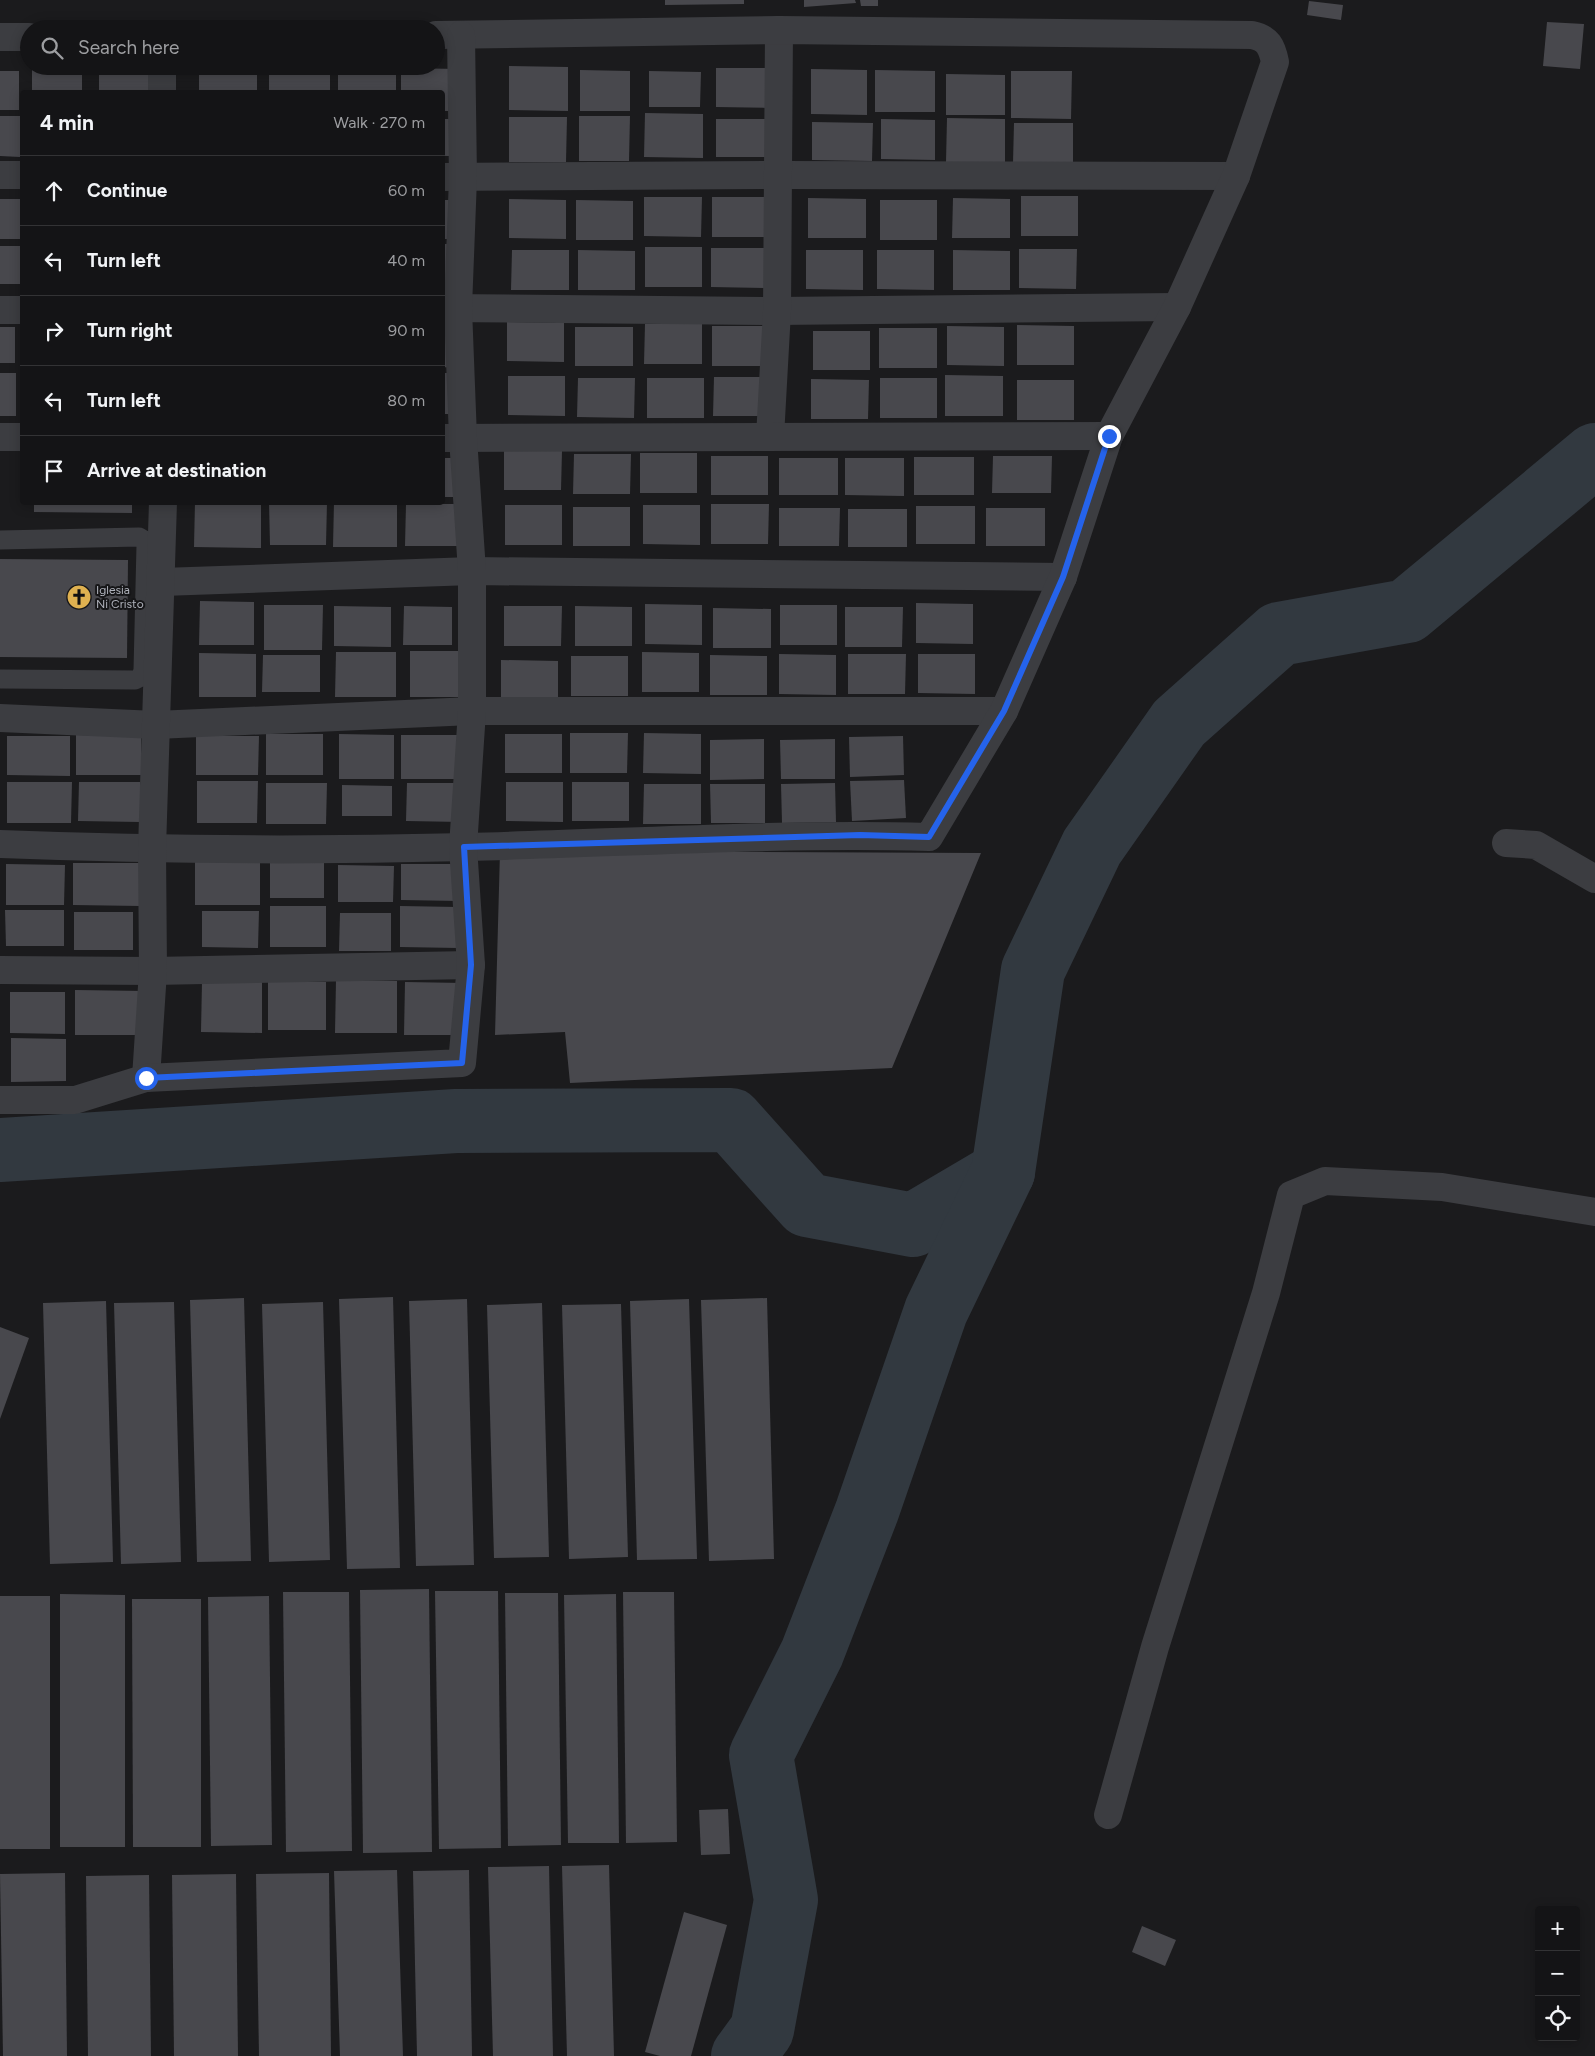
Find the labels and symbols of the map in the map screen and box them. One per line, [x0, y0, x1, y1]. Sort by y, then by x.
route end [1098, 425, 1121, 448]
place label: Iglesia Ni Cristo [96, 583, 144, 611]
church icon: Iglesia Ni Cristo [66, 584, 92, 610]
route start [135, 1067, 158, 1090]

